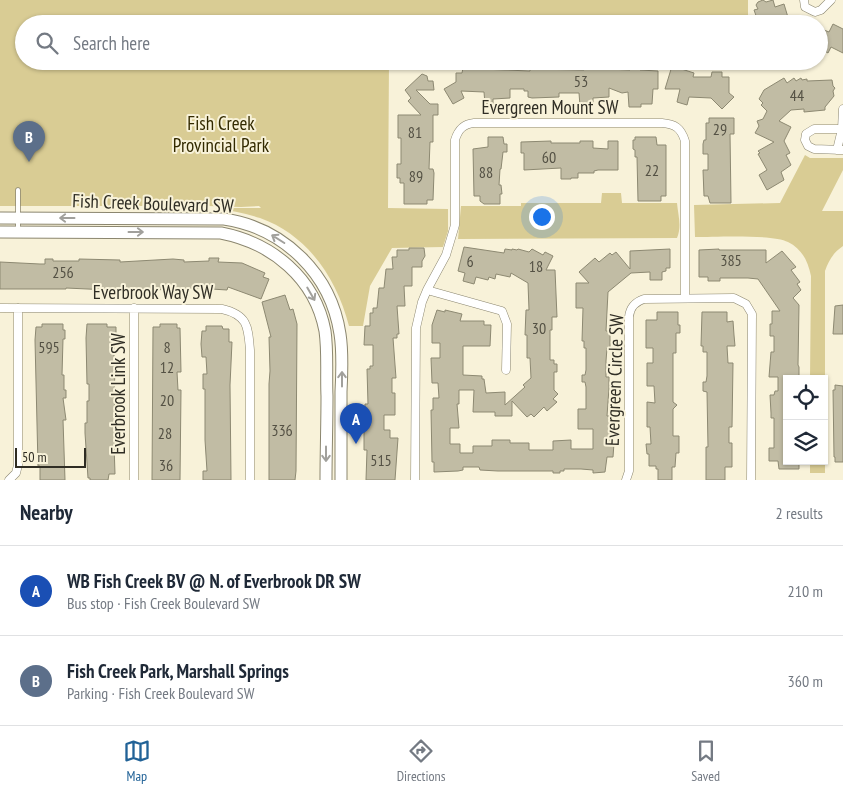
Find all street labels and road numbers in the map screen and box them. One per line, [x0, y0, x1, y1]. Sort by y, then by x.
street label: Evergreen Mount SW [482, 95, 619, 119]
street label: Fish Creek Boulevard SW [72, 188, 234, 218]
street label: Everbrook Way SW [93, 280, 213, 304]
street label: Evergreen Circle SW [600, 313, 628, 446]
street label: Everbrook Link SW [106, 333, 130, 455]

